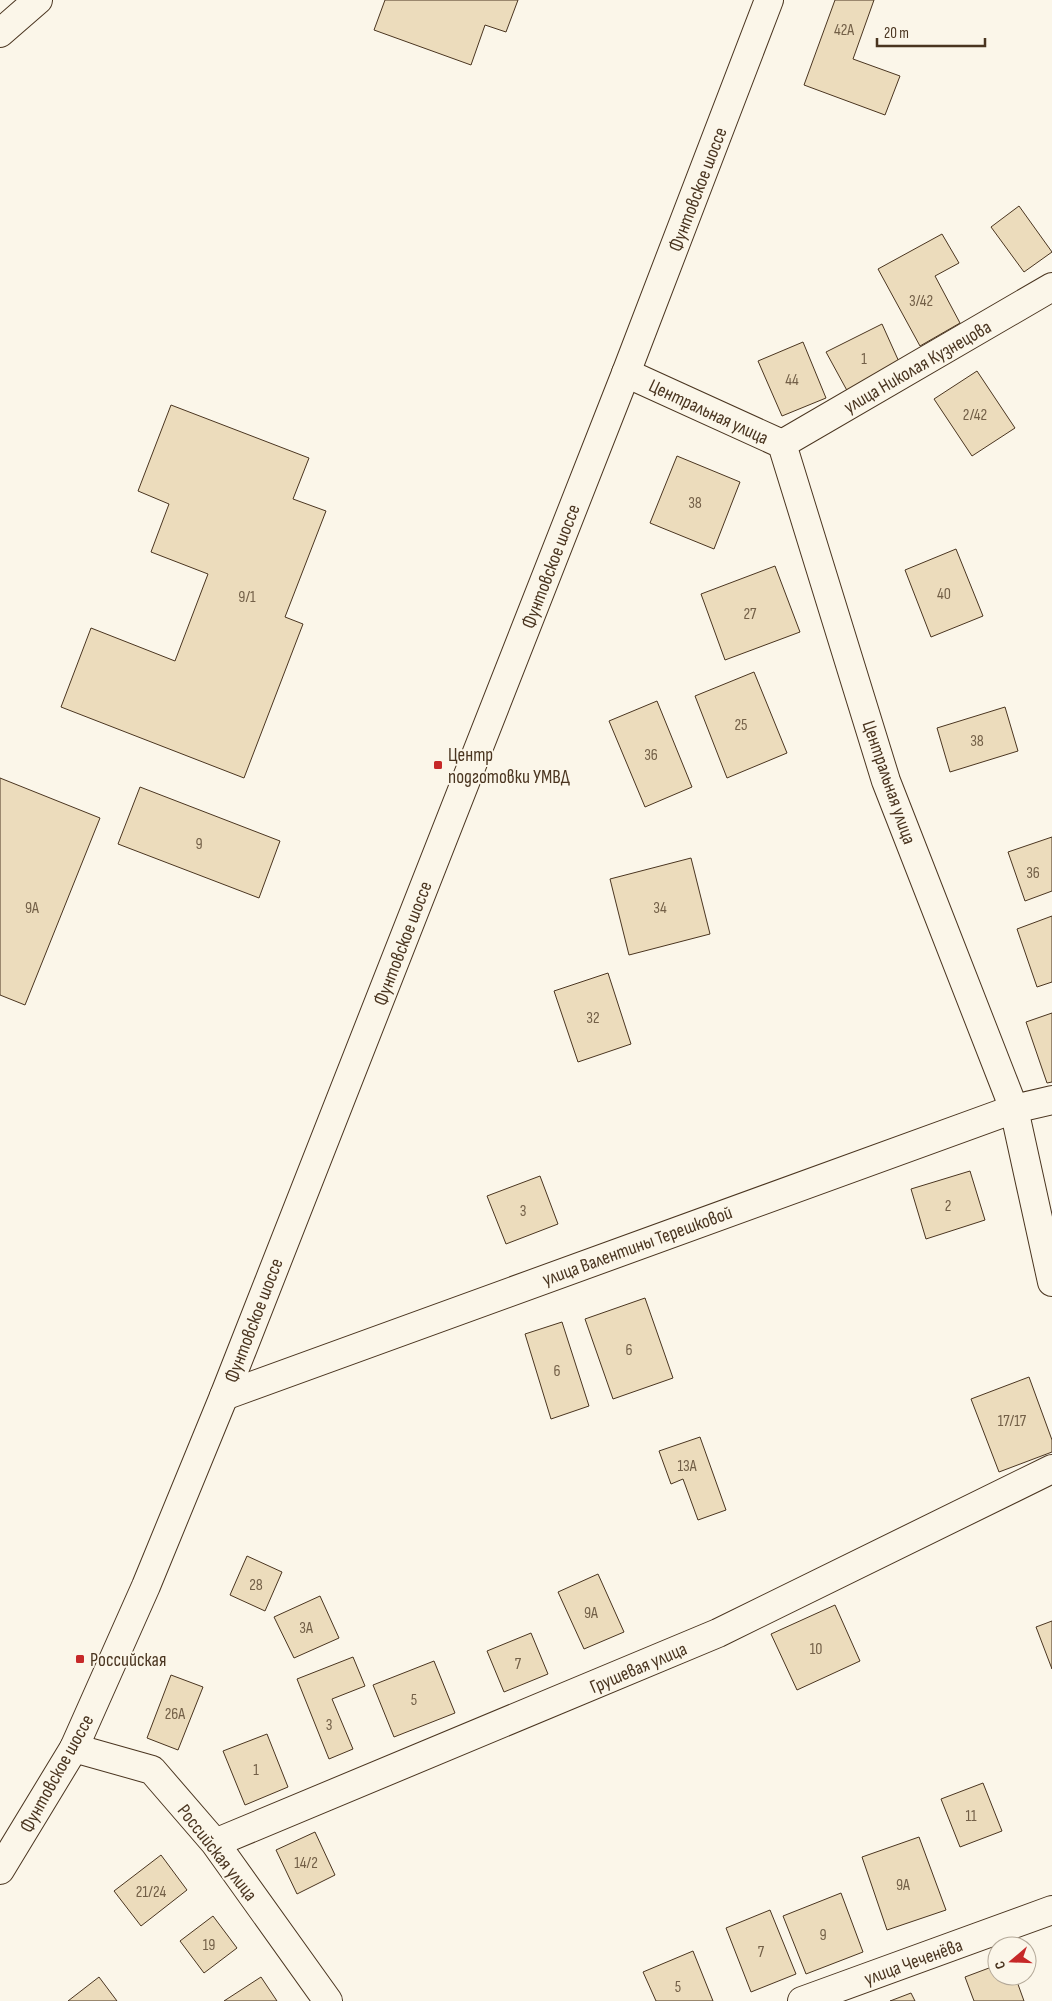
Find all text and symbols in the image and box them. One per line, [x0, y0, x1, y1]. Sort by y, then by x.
scale bar [877, 15, 984, 47]
house number: 42А [834, 21, 854, 40]
text: 20 m [884, 24, 909, 43]
street label: Фунтовское шоссе [664, 124, 733, 255]
house number: 3/42 [909, 292, 933, 311]
street label: улица Николая Кузнецова [840, 316, 996, 419]
house number: 1 [861, 350, 867, 369]
house number: 44 [785, 371, 799, 390]
street label: Центральная улица [645, 375, 772, 450]
house number: 2/42 [963, 406, 987, 425]
house number: 38 [688, 494, 702, 513]
street label: Фунтовское шоссе [517, 501, 586, 632]
house number: 40 [937, 585, 951, 604]
house number: 9/1 [238, 588, 256, 607]
house number: 27 [743, 605, 757, 624]
house number: 25 [734, 716, 748, 735]
street label: Центральная улица [857, 718, 921, 847]
house number: 38 [970, 732, 984, 751]
place label: Центр подготовки УМВД [448, 744, 570, 789]
house number: 36 [644, 746, 658, 765]
marker: Центр подготовки УМВД [432, 759, 444, 771]
house number: 9 [195, 835, 203, 854]
house number: 36 [1026, 864, 1040, 883]
street label: Фунтовское шоссе [369, 878, 438, 1009]
house number: 9А [25, 899, 39, 918]
house number: 34 [653, 899, 667, 918]
house number: 32 [586, 1009, 600, 1028]
house number: 2 [945, 1197, 951, 1216]
street label: улица Валентины Терешковой [539, 1201, 736, 1291]
house number: 3 [520, 1202, 526, 1221]
street label: Фунтовское шоссе [220, 1255, 289, 1386]
house number: 6 [625, 1341, 633, 1360]
house number: 6 [553, 1362, 561, 1381]
house number: 17/17 [998, 1412, 1027, 1431]
house number: 13А [677, 1457, 697, 1476]
house number: 28 [249, 1576, 263, 1595]
house number: 9А [584, 1604, 598, 1623]
house number: 3А [299, 1619, 313, 1638]
street label: Грушевая улица [587, 1638, 690, 1699]
house number: 10 [810, 1640, 822, 1659]
place label: Российская [90, 1649, 166, 1672]
marker: Российская [74, 1653, 86, 1665]
house number: 7 [515, 1655, 522, 1674]
house number: 5 [411, 1691, 417, 1710]
house number: 26А [165, 1705, 185, 1724]
street label: Фунтовское шоссе [15, 1711, 99, 1837]
house number: 3 [326, 1716, 332, 1735]
house number: 1 [253, 1761, 259, 1780]
street label: Российская улица [172, 1800, 262, 1906]
house number: 11 [965, 1807, 977, 1826]
house number: 14/2 [294, 1854, 318, 1873]
house number: 9А [896, 1876, 910, 1895]
house number: 21/24 [136, 1883, 166, 1902]
house number: 9 [819, 1926, 827, 1945]
street label: улица Чеченёва [861, 1934, 966, 1991]
house number: 19 [203, 1936, 215, 1955]
north arrow [987, 1936, 1037, 1986]
house number: 7 [758, 1943, 765, 1962]
text: С [991, 1959, 1009, 1971]
house number: 5 [675, 1978, 681, 1997]

